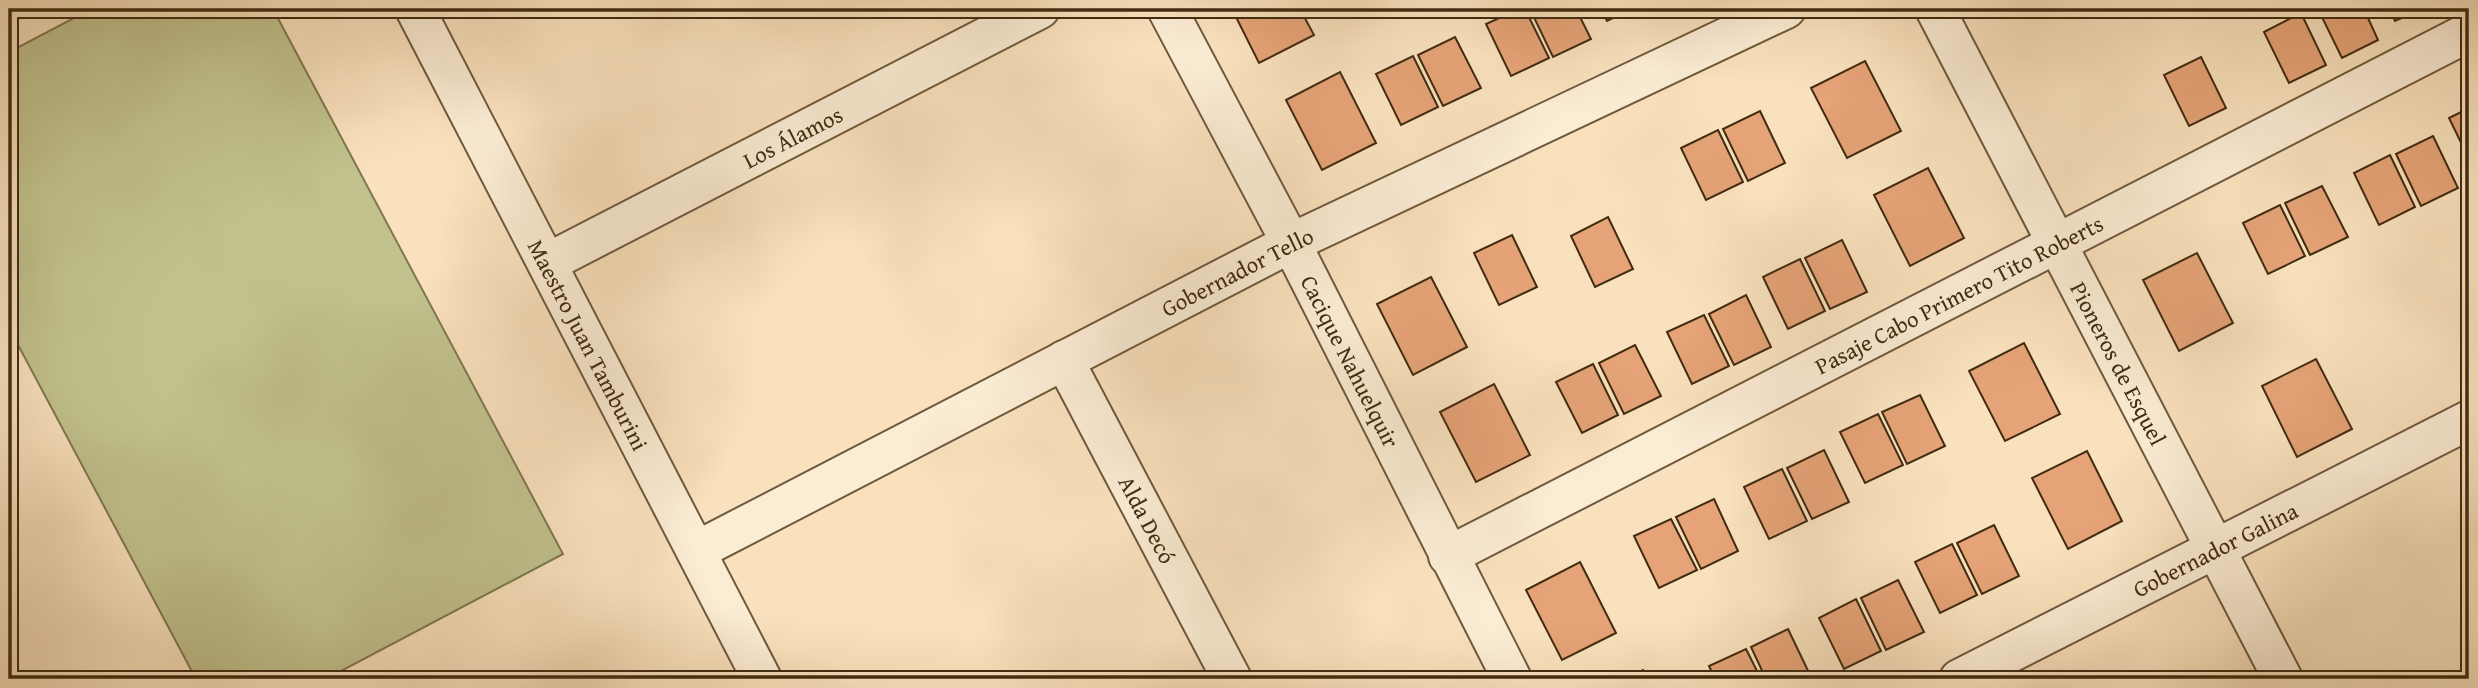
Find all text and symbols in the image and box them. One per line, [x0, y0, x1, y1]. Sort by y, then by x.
street label: Los Álamos [737, 97, 848, 176]
street label: Pasaje Cabo Primero Tito Roberts [1809, 206, 2109, 382]
street label: Gobernador Tello [1155, 218, 1319, 324]
street label: Maestro Juan Tamburini [520, 233, 657, 456]
street label: Cacique Nahuelquir [1293, 269, 1409, 453]
street label: Pioneros de Esquel [2063, 276, 2175, 451]
street label: Alda Decó [1111, 469, 1185, 569]
street label: Gobernador Galina [2127, 493, 2303, 605]

